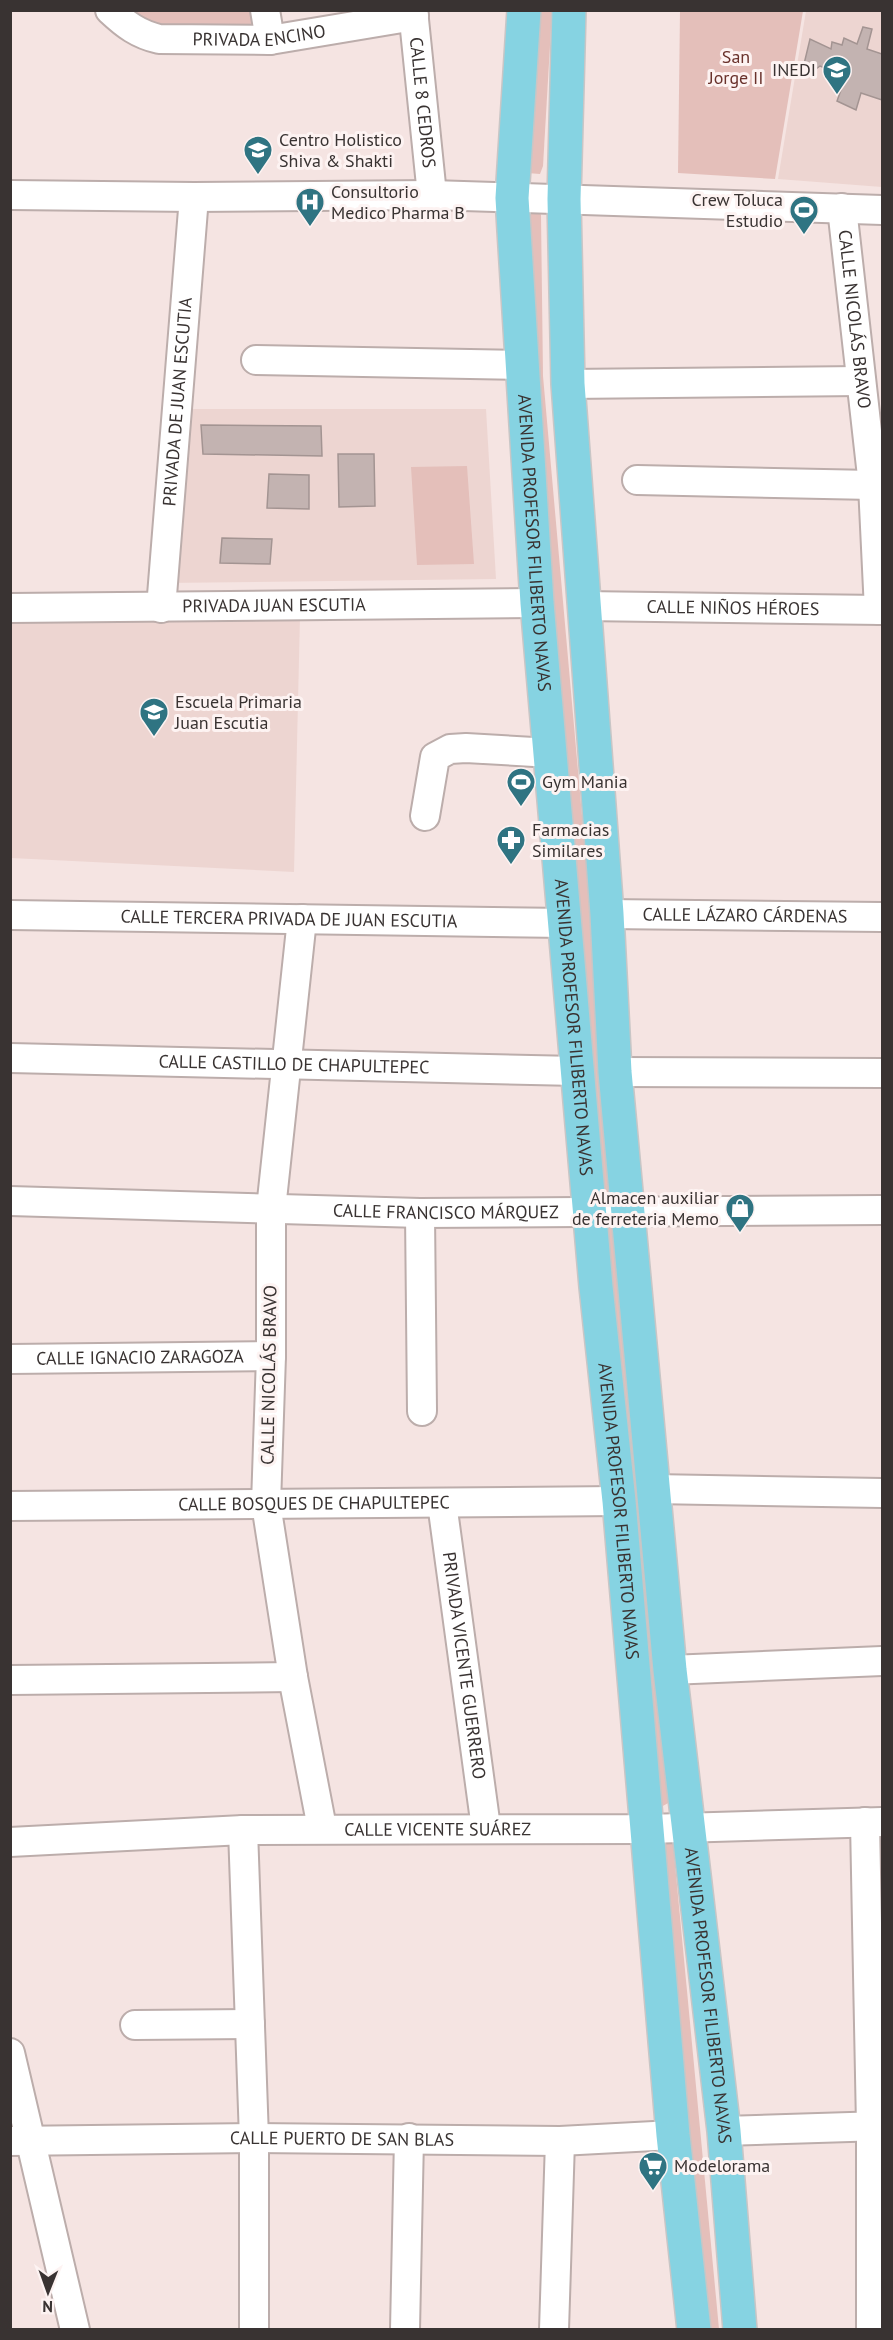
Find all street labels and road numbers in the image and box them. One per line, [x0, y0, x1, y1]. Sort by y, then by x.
street label: PRIVADA ENCINO [192, 19, 327, 51]
street label: CALLE 8 CEDROS [405, 36, 441, 169]
street label: CALLE NICOLÁS BRAVO [834, 229, 876, 410]
street label: PRIVADA DE JUAN ESCUTIA [157, 296, 197, 507]
street label: AVENIDA PROFESOR FILIBERTO NAVAS [513, 393, 557, 693]
street label: PRIVADA JUAN ESCUTIA [182, 593, 366, 617]
street label: CALLE NIÑOS HÉROES [646, 595, 820, 620]
street label: AVENIDA PROFESOR FILIBERTO NAVAS [550, 878, 598, 1177]
street label: CALLE LÁZARO CÁRDENAS [642, 902, 848, 928]
street label: CALLE TERCERA PRIVADA DE JUAN ESCUTIA [120, 905, 458, 932]
street label: CALLE CASTILLO DE CHAPULTEPEC [158, 1049, 430, 1079]
street label: CALLE FRANCISCO MÁRQUEZ [333, 1198, 559, 1224]
street label: CALLE NICOLÁS BRAVO [255, 1285, 282, 1465]
street label: CALLE IGNACIO ZARAGOZA [36, 1344, 244, 1370]
street label: AVENIDA PROFESOR FILIBERTO NAVAS [593, 1362, 644, 1661]
street label: CALLE BOSQUES DE CHAPULTEPEC [178, 1490, 450, 1516]
street label: PRIVADA VICENTE GUERRERO [438, 1550, 491, 1781]
street label: CALLE VICENTE SUÁREZ [344, 1817, 531, 1841]
street label: AVENIDA PROFESOR FILIBERTO NAVAS [680, 1846, 737, 2145]
street label: CALLE PUERTO DE SAN BLAS [230, 2126, 454, 2151]

